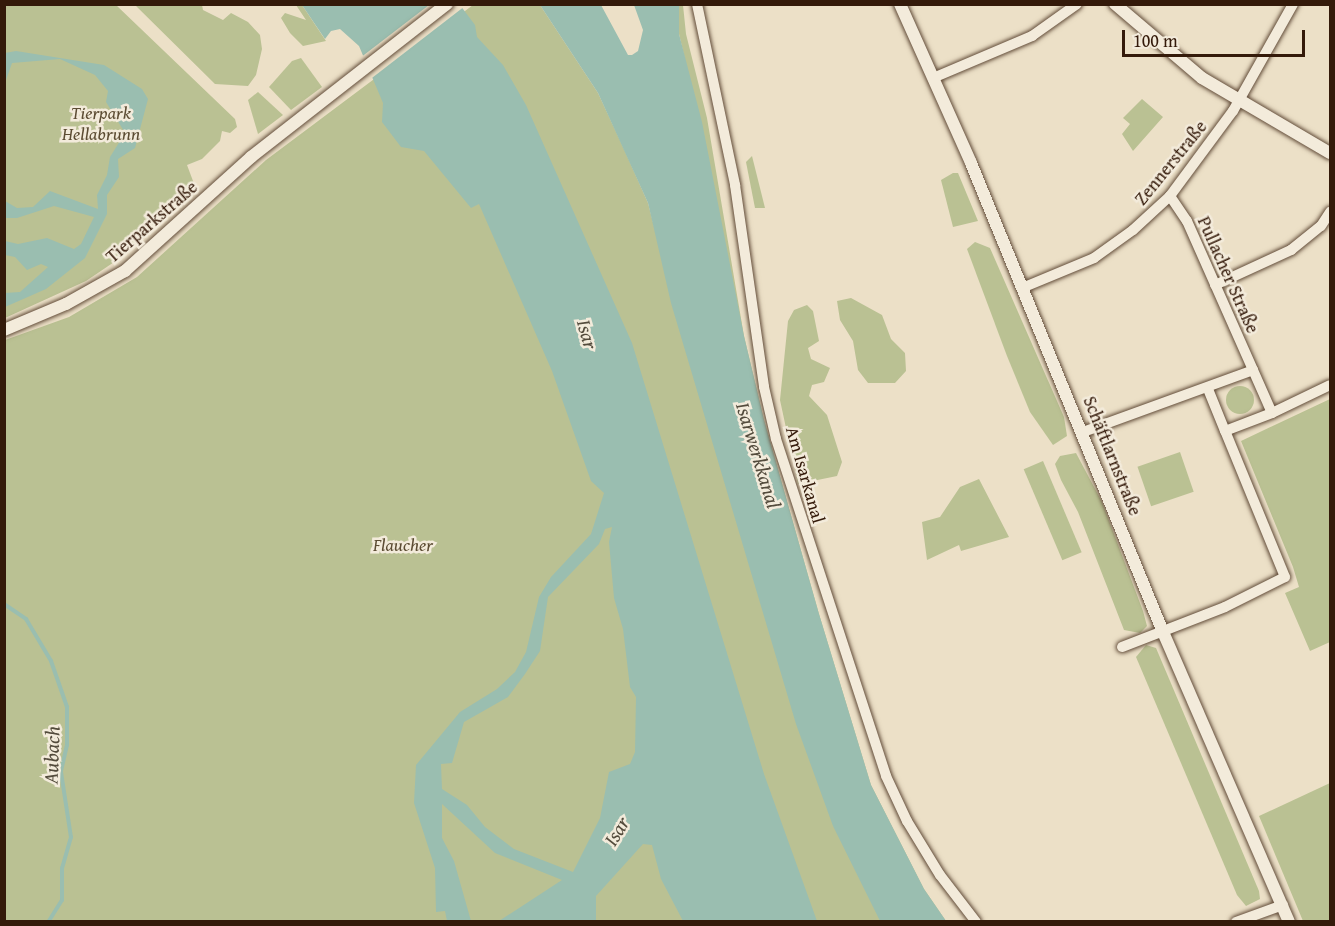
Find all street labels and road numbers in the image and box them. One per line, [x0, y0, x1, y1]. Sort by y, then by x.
street label: Zennerstraße [1130, 116, 1212, 210]
street label: Tierparkstraße [102, 176, 202, 268]
street label: Pullacher Straße [1193, 213, 1263, 337]
street label: Schäftlarnstraße [1078, 393, 1146, 519]
street label: Am Isarkanal [781, 424, 829, 526]

